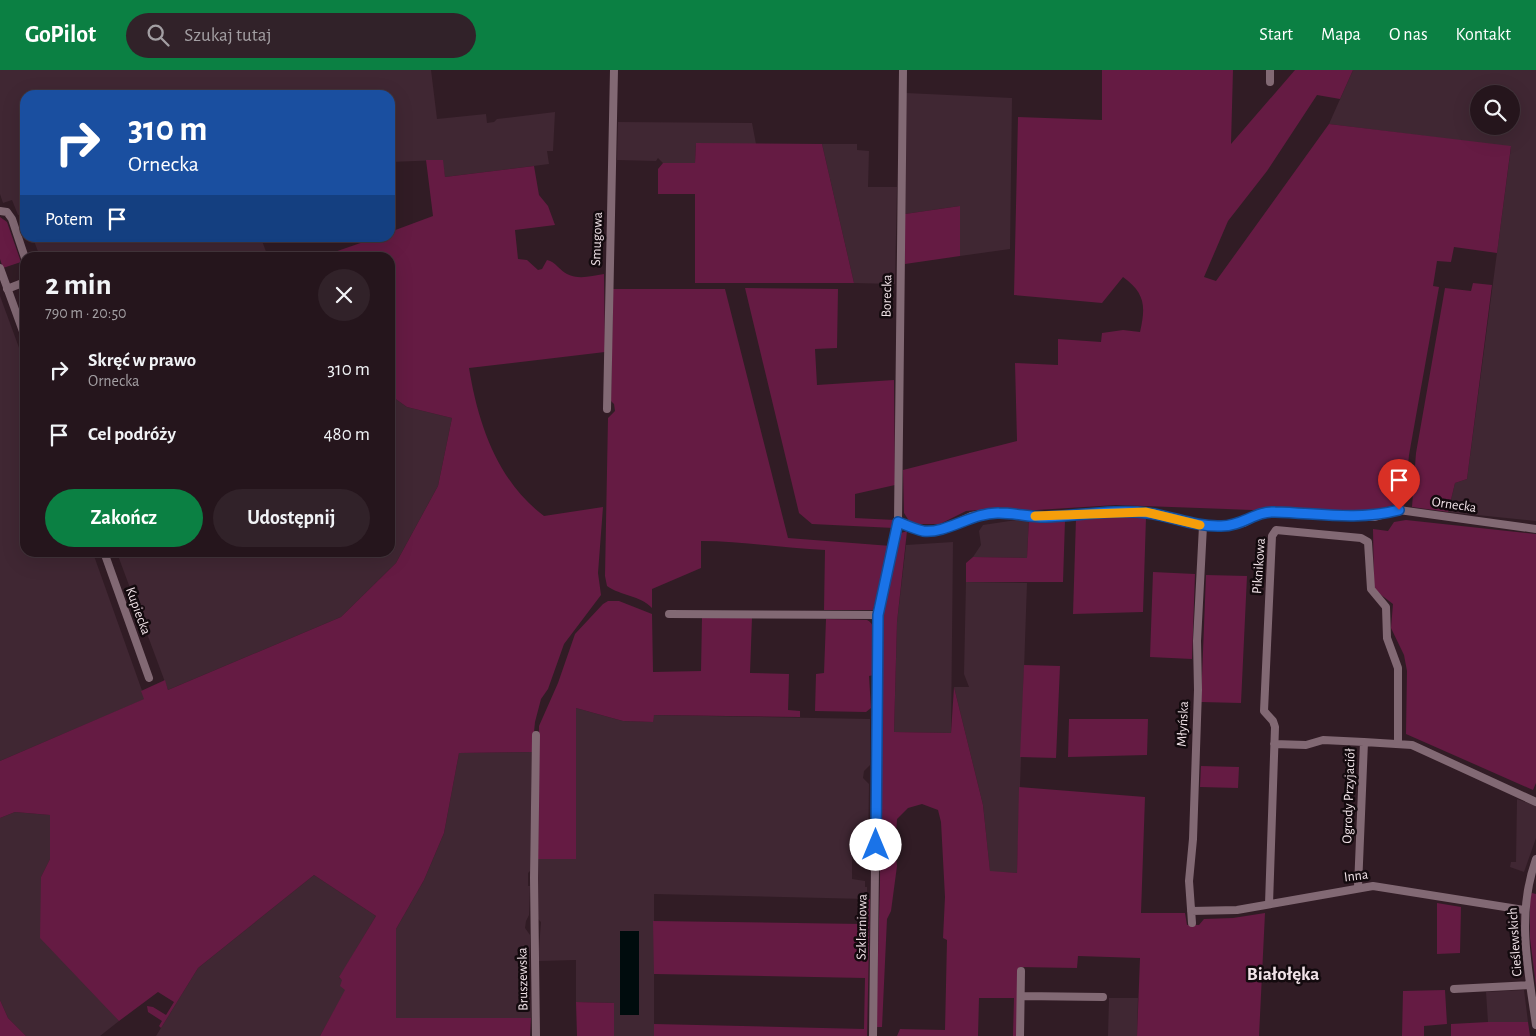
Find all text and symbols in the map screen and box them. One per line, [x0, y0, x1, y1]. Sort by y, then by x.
search box [126, 13, 476, 58]
icon: search [144, 21, 172, 49]
text: GoPilot [25, 23, 96, 47]
text: Szukaj tutaj [184, 26, 272, 45]
text: Start [1259, 26, 1293, 44]
text: Mapa [1321, 26, 1361, 44]
text: O nas [1389, 26, 1428, 44]
text: Kontakt [1456, 26, 1511, 44]
map controls [1470, 85, 1520, 135]
button: search [1470, 85, 1520, 135]
icon: right [45, 110, 110, 175]
text: 310 m [128, 112, 207, 147]
text: Ornecka [128, 153, 199, 175]
icon: arrive [103, 205, 131, 233]
text: Potem [45, 210, 93, 229]
street label: Smugowa [589, 211, 605, 266]
button: close [318, 269, 370, 321]
text: 2 min [45, 270, 112, 300]
street label: Borecka [880, 274, 894, 318]
text: 790 m · 20:50 [45, 305, 127, 321]
text: Skręć w prawo [88, 351, 196, 370]
icon: right [45, 356, 73, 384]
text: 310 m [327, 360, 370, 379]
text: Ornecka [88, 373, 140, 389]
icon: arrive [45, 421, 73, 449]
text: Cel podróży [88, 425, 176, 444]
text: 480 m [323, 425, 370, 444]
pin [1378, 459, 1420, 510]
icon: arrive [1385, 466, 1413, 494]
button: Zakończ [45, 489, 203, 547]
button: Udostępnij [213, 489, 370, 547]
street label: Ornecka [1431, 495, 1478, 515]
street label: Piknikowa [1250, 537, 1268, 595]
street label: Kupiecka [123, 585, 153, 637]
street label: Młyńska [1175, 700, 1191, 747]
street label: Ogrody Przyjaciół [1340, 748, 1358, 844]
position arrow [849, 818, 901, 870]
street label: Inna [1343, 868, 1369, 884]
street label: Szklarniowa [854, 893, 870, 960]
street label: Cieślewskich [1506, 907, 1524, 977]
street label: Bruszewska [515, 947, 531, 1011]
district label: Białołęka [1247, 965, 1319, 984]

